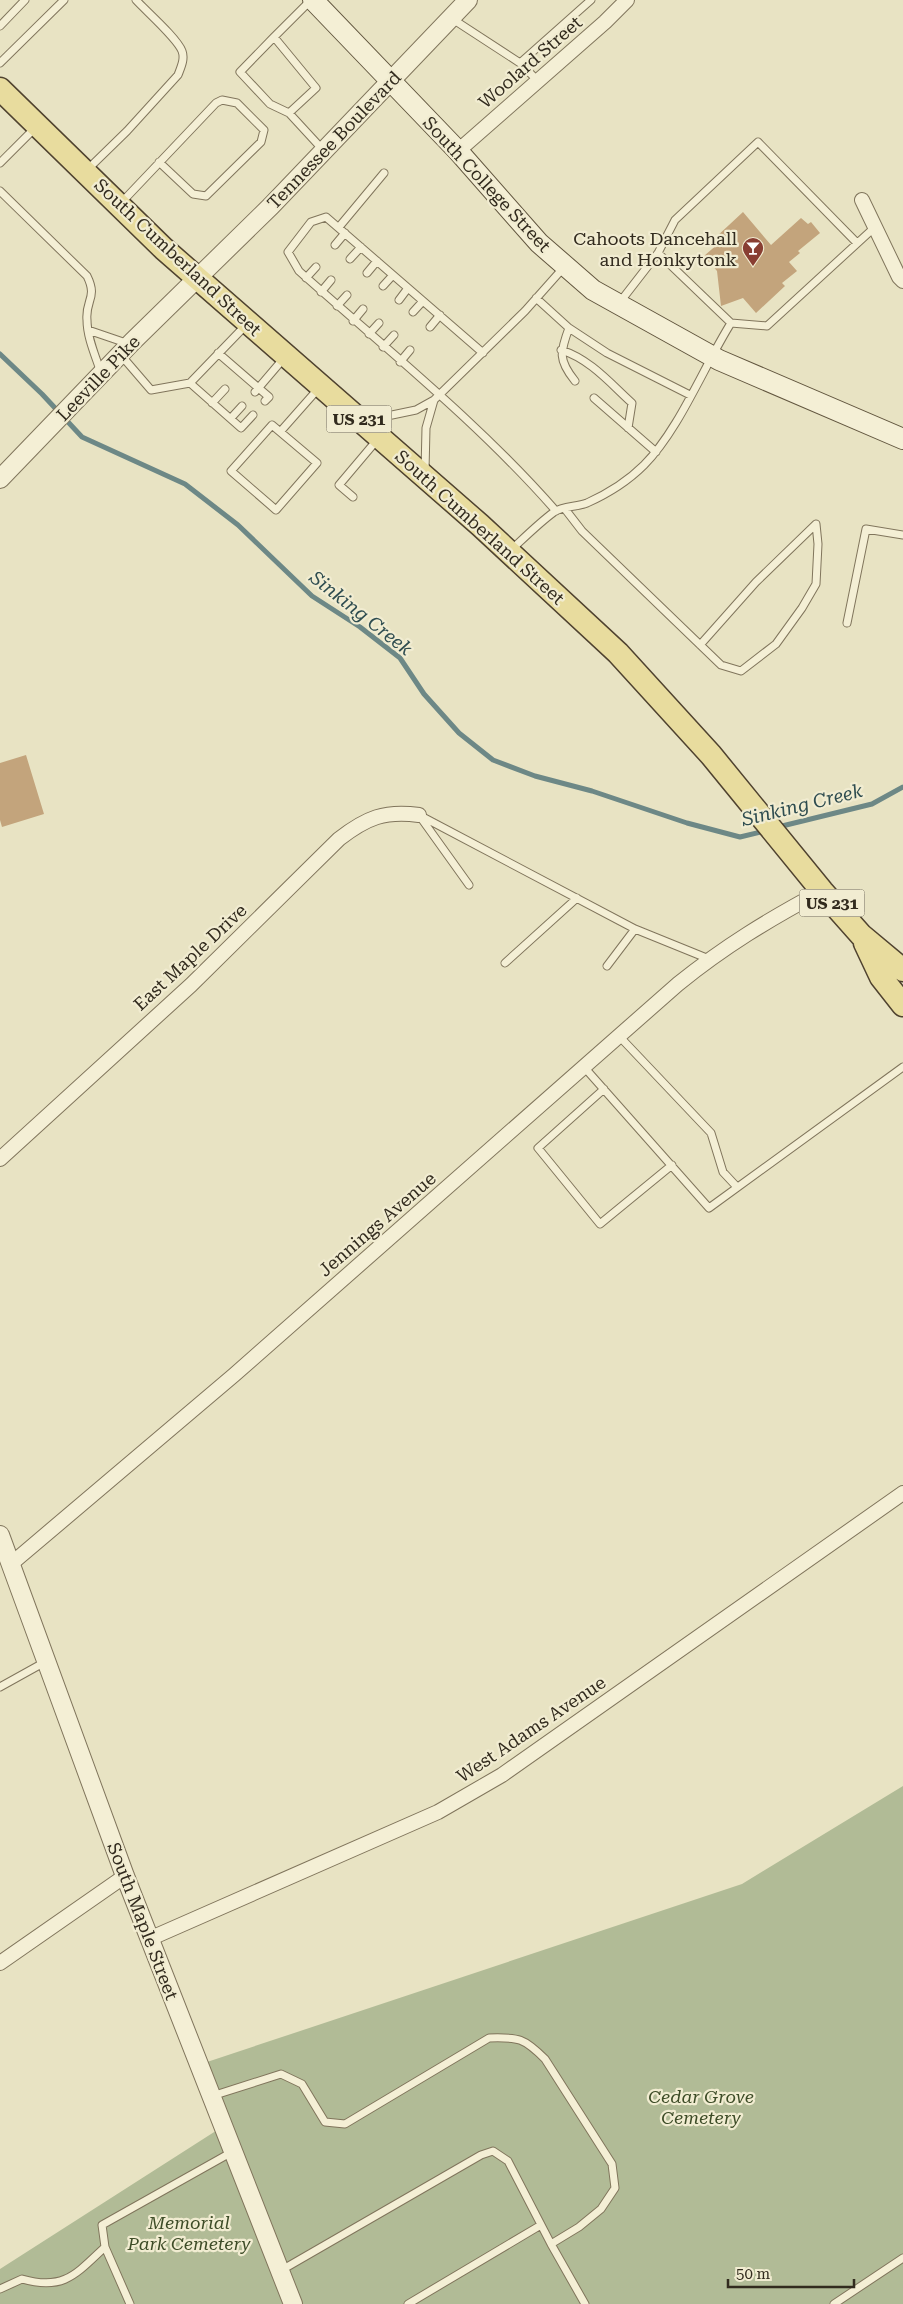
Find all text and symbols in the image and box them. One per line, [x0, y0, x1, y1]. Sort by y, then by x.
street label: Woolard Street [474, 11, 586, 113]
street label: Tennessee Boulevard [263, 66, 406, 213]
street label: South College Street [419, 112, 555, 256]
street label: South Cumberland Street [90, 174, 266, 340]
place label: Cahoots Dancehall and Honkytonk [573, 228, 737, 270]
bar icon: Cahoots Dancehall and Honkytonk [741, 236, 765, 267]
street label: Leeville Pike [52, 331, 144, 425]
road number: US 231 [326, 406, 392, 432]
street label: South Cumberland Street [391, 445, 569, 609]
water label: Sinking Creek [304, 565, 417, 661]
water label: Sinking Creek [738, 779, 866, 831]
road number: US 231 [800, 890, 864, 916]
street label: East Maple Drive [129, 899, 251, 1015]
street label: Jennings Avenue [314, 1167, 440, 1281]
street label: West Adams Avenue [453, 1671, 610, 1787]
street label: South Maple Street [103, 1839, 183, 2003]
park label: Cedar Grove Cemetery [648, 2086, 754, 2128]
park label: Memorial Park Cemetery [126, 2212, 251, 2254]
scale bar [728, 2256, 854, 2288]
text: 50 m [736, 2265, 771, 2283]

